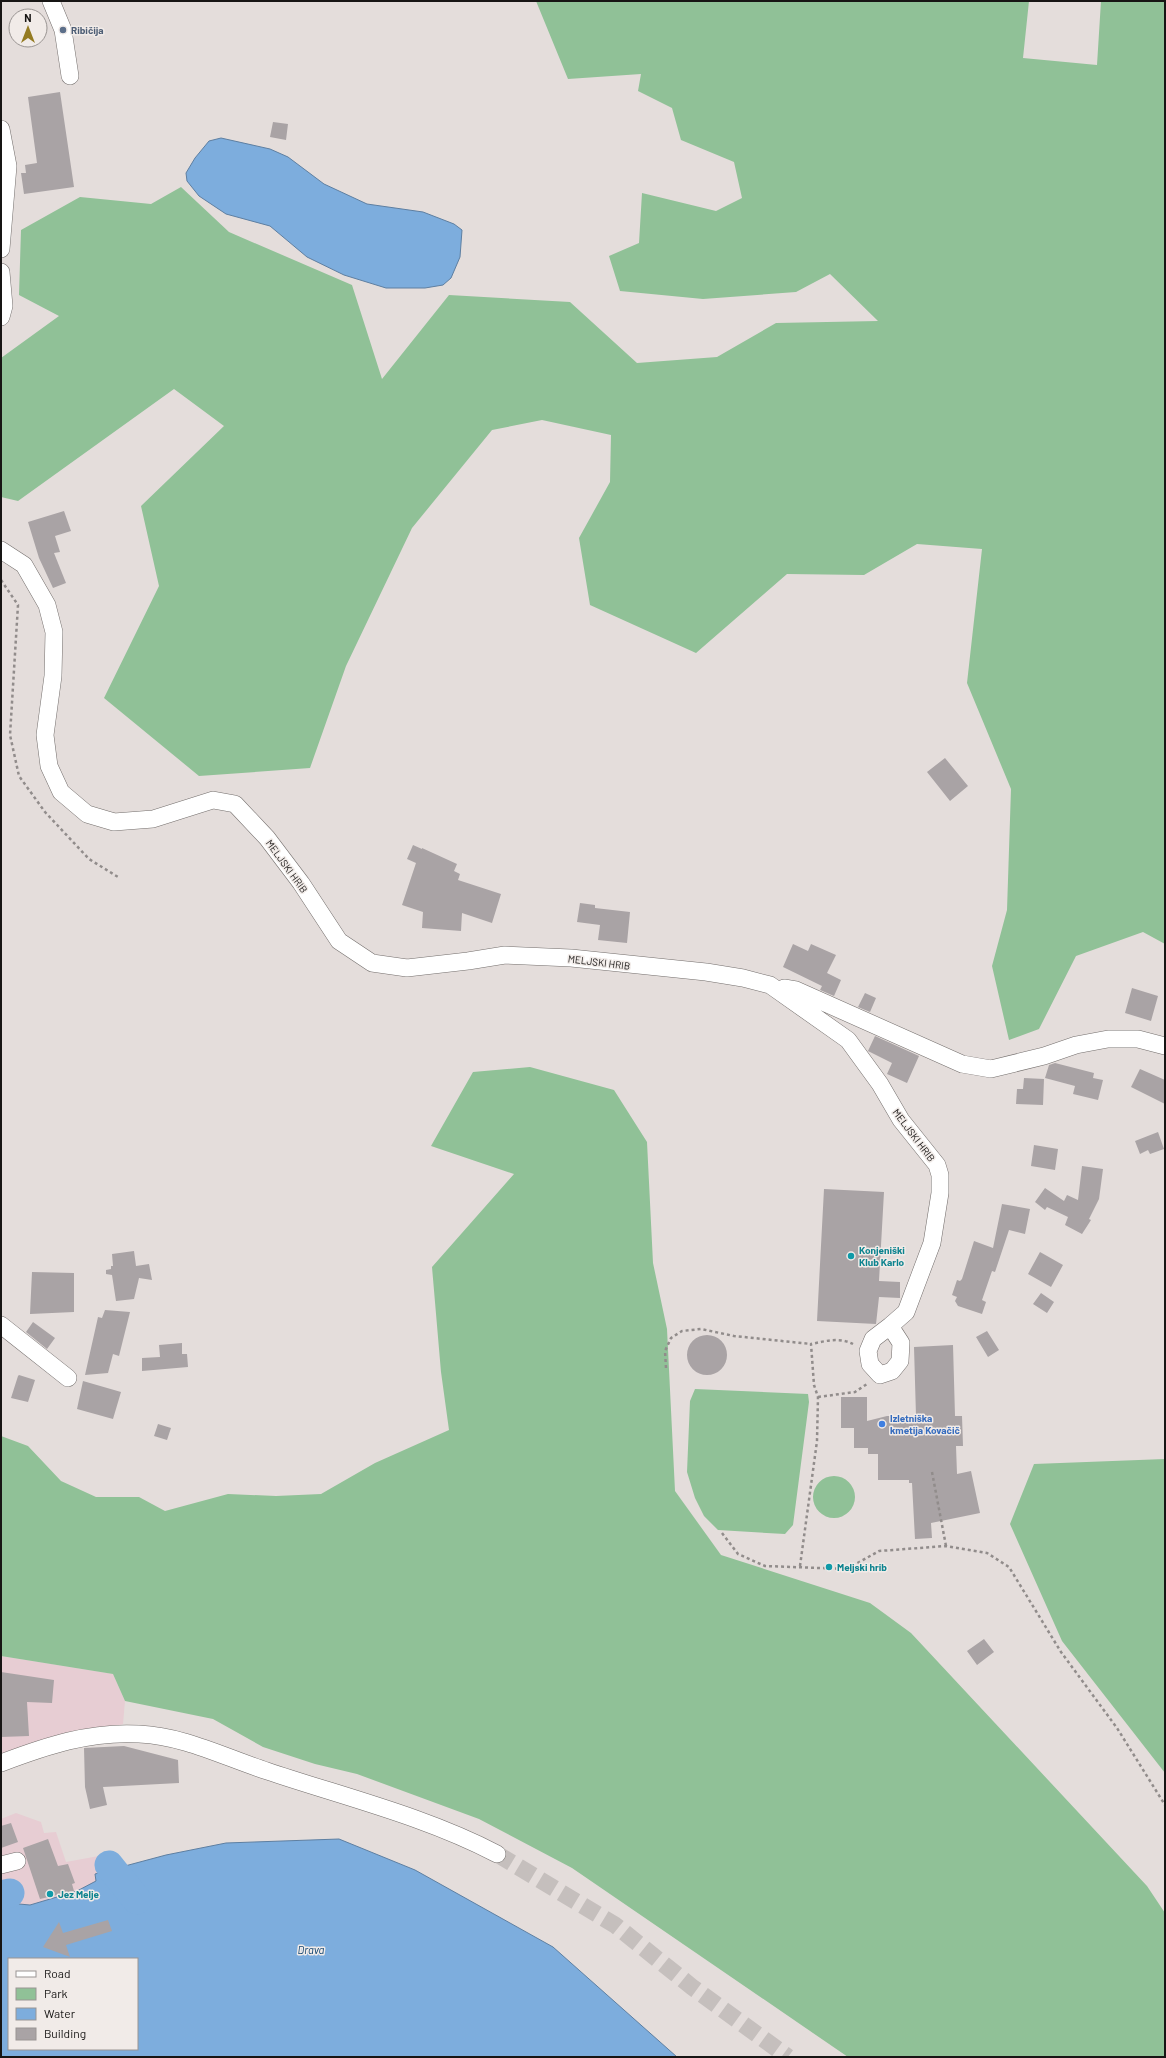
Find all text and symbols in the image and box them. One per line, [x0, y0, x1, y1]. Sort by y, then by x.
north arrow [8, 8, 48, 48]
text: N [24, 11, 32, 24]
place label: Ribičija [71, 24, 104, 36]
marker: Ribičija [58, 25, 68, 35]
street label: MELJSKI HRIB [264, 837, 310, 895]
street label: MELJSKI HRIB [567, 952, 631, 972]
street label: MELJSKI HRIB [890, 1106, 938, 1164]
place label: Konjeniški Klub Karlo [859, 1244, 905, 1268]
marker: Konjeniški Klub Karlo [846, 1251, 856, 1261]
place label: Izletniška kmetija Kovačič [890, 1412, 960, 1436]
marker: Izletniška kmetija Kovačič [877, 1419, 887, 1429]
place label: Meljski hrib [837, 1561, 887, 1573]
marker: Meljski hrib [824, 1562, 834, 1572]
place label: Jez Melje [58, 1888, 99, 1900]
marker: Jez Melje [45, 1889, 55, 1899]
water label: Drava [298, 1943, 325, 1956]
legend [8, 1958, 138, 2050]
text: Road [44, 1966, 71, 1980]
text: Park [44, 1986, 68, 2000]
text: Water [44, 2006, 76, 2020]
text: Building [44, 2026, 86, 2040]

